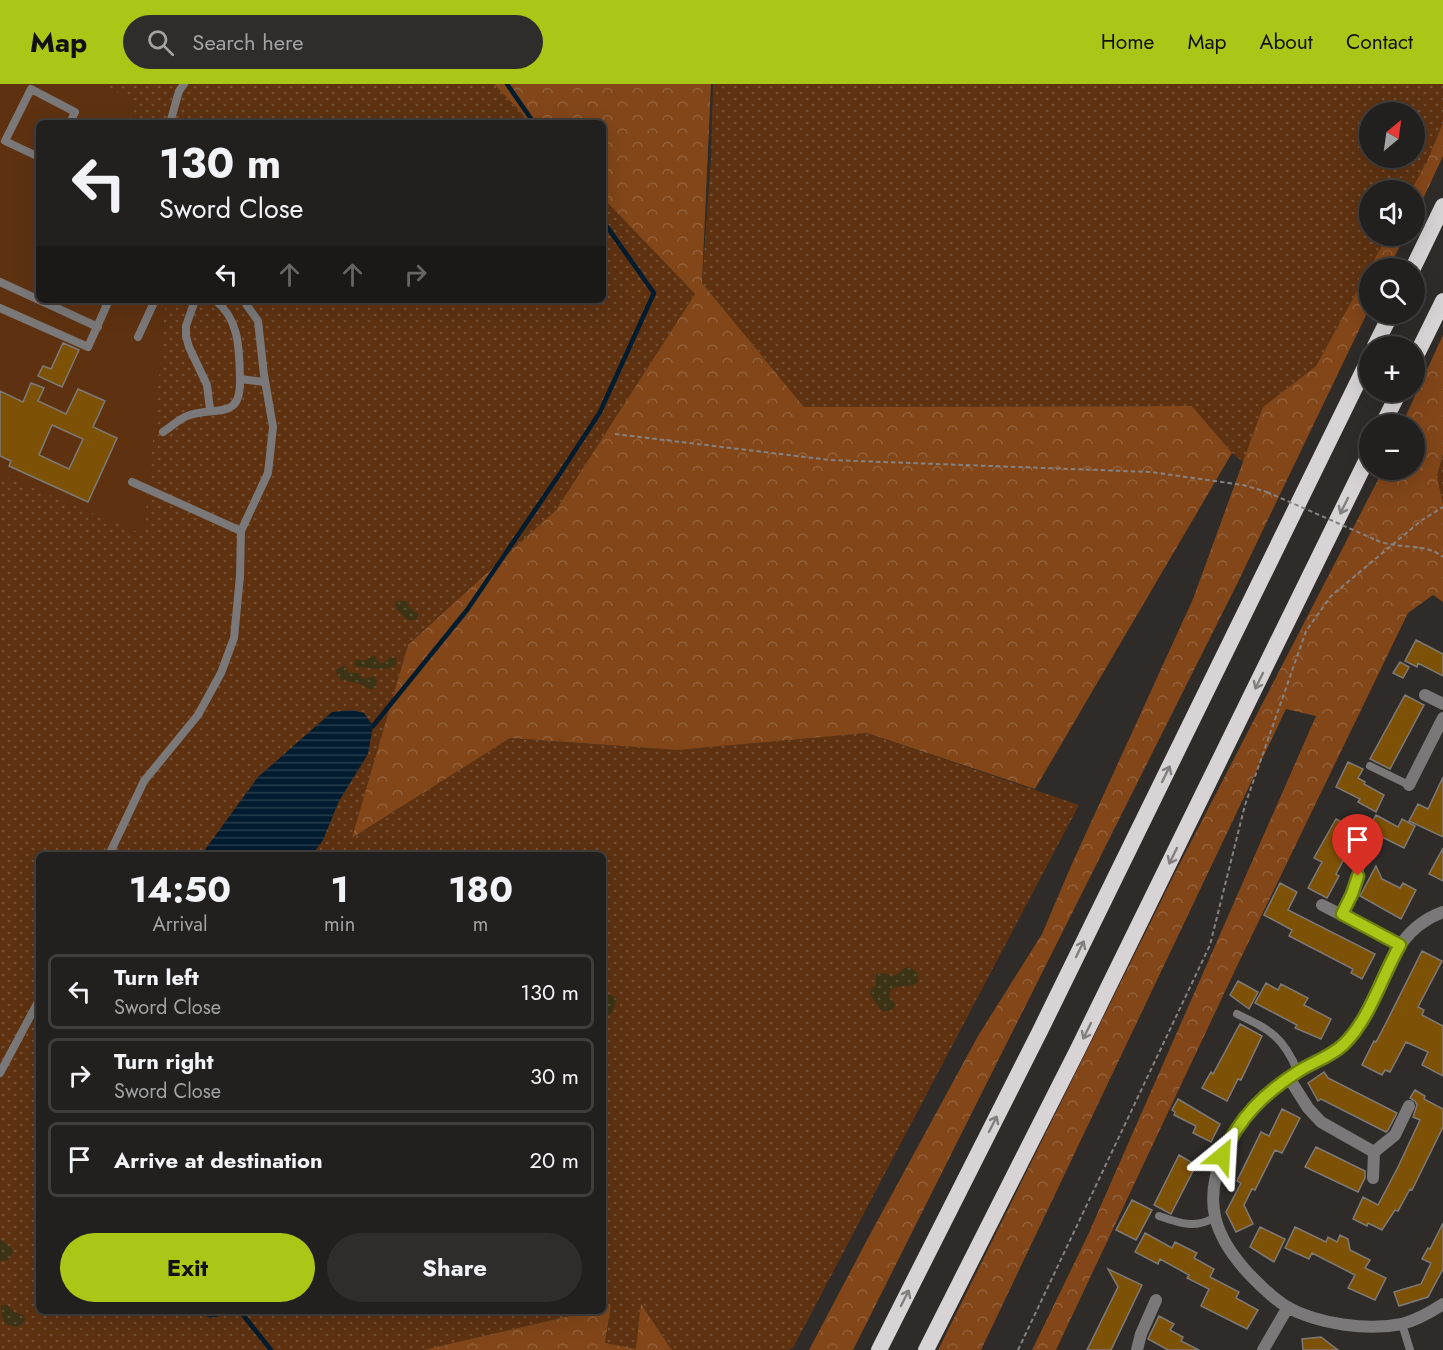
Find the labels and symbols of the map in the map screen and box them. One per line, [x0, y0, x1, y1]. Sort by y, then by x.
north arrow [1359, 102, 1425, 168]
one-way arrow [1338, 496, 1350, 514]
one-way arrow [1253, 672, 1265, 690]
one-way arrow [1161, 766, 1172, 784]
pin [1332, 814, 1383, 876]
one-way arrow [1167, 847, 1178, 865]
one-way arrow [1075, 941, 1087, 959]
one-way arrow [1081, 1022, 1092, 1040]
one-way arrow [988, 1115, 1000, 1133]
position arrow [1190, 1124, 1254, 1188]
one-way arrow [900, 1289, 911, 1307]

